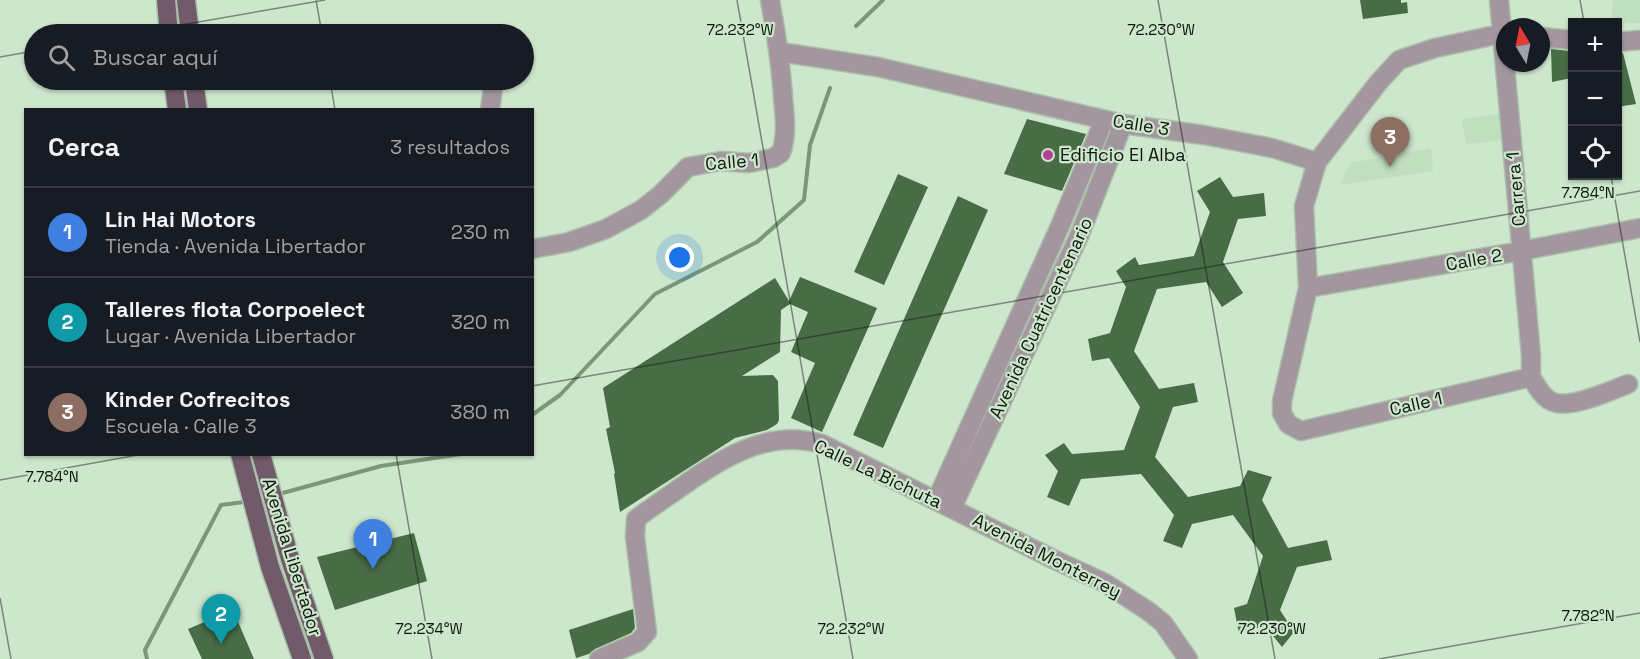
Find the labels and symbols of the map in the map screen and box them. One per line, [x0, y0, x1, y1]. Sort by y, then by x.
north arrow [1496, 18, 1550, 72]
text: 72.232°W [706, 20, 774, 39]
text: 72.230°W [1127, 20, 1195, 39]
street label: Calle 3 [1111, 109, 1171, 140]
pin: 3 [1370, 118, 1410, 167]
place label: Edificio El Alba [1060, 143, 1186, 166]
street label: Calle 1 [704, 148, 760, 175]
marker: Edificio El Alba [1041, 148, 1055, 162]
street label: Carrera 1 [1501, 151, 1530, 227]
text: 7.784°N [1561, 183, 1615, 202]
street label: Avenida Cuatricentenario [984, 214, 1097, 422]
your location [665, 243, 694, 272]
street label: Calle 2 [1444, 243, 1504, 276]
street label: Calle 1 [1387, 386, 1445, 421]
street label: Calle La Bichuta [811, 434, 946, 513]
text: 7.784°N [25, 467, 79, 486]
street label: Avenida Libertador [257, 475, 328, 639]
street label: Avenida Monterrey [969, 508, 1126, 603]
pin: 1 [354, 520, 392, 569]
pin: 2 [202, 594, 240, 644]
text: 7.782°N [1561, 606, 1615, 625]
text: 72.234°W [395, 619, 463, 638]
text: 72.232°W [817, 619, 885, 638]
text: 72.230°W [1238, 619, 1306, 638]

